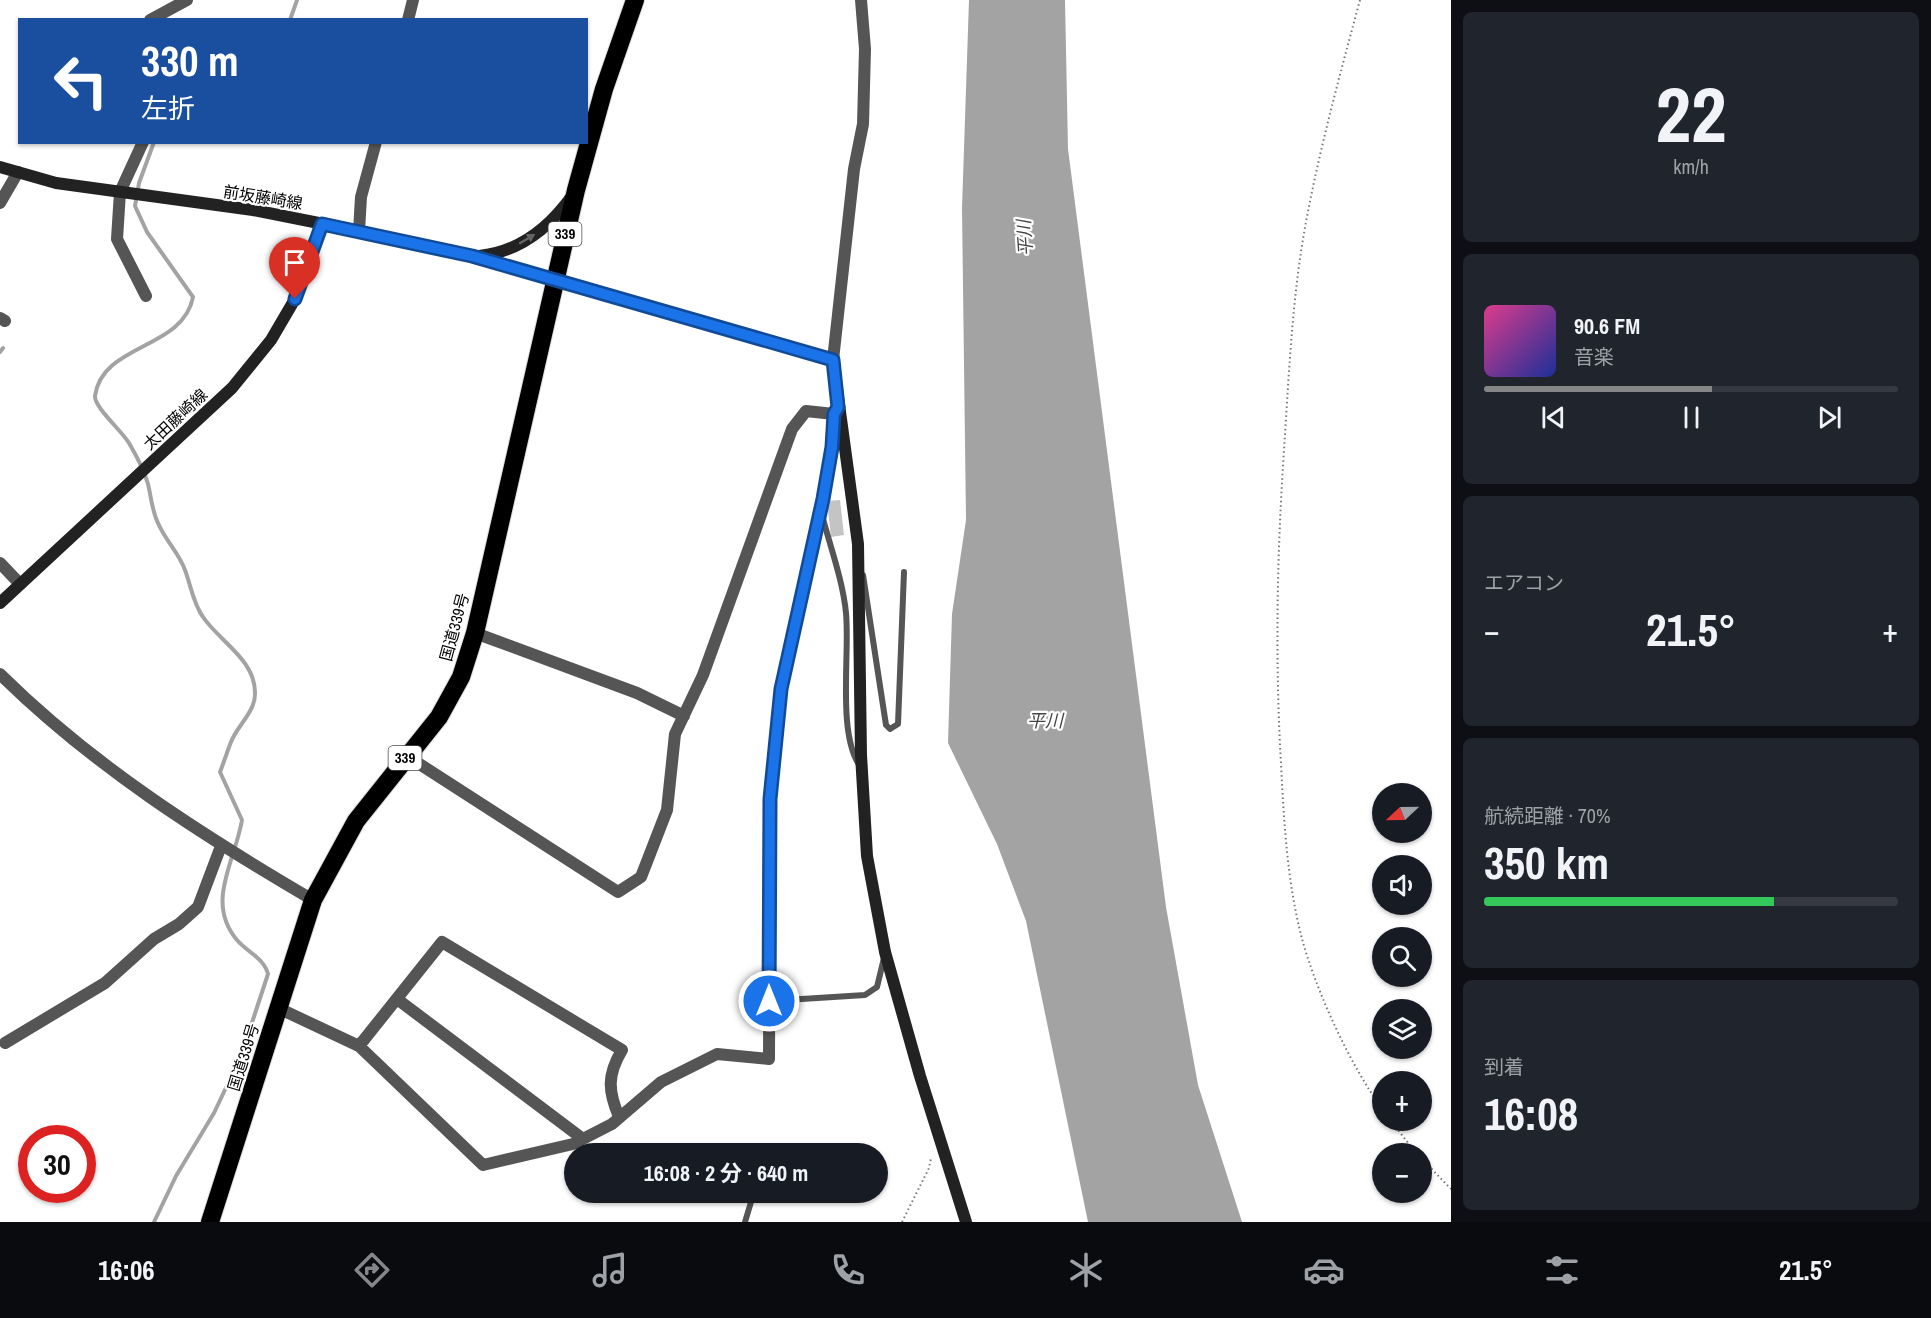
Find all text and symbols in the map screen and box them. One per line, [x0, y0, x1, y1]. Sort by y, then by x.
text: 330 m [141, 33, 239, 89]
icon: left [42, 42, 120, 120]
text: 22 [1655, 61, 1727, 166]
text: 左折 [141, 90, 195, 126]
text: km/h [1673, 153, 1709, 180]
street label: 前坂藤崎線 [222, 180, 304, 214]
water label: 平川 [1011, 217, 1038, 257]
road number: 339 [548, 222, 582, 246]
one-way arrow [519, 234, 535, 245]
pin [269, 237, 320, 299]
icon: arrive [278, 246, 311, 279]
text: 90.6 FM [1574, 311, 1640, 341]
text: 音楽 [1574, 343, 1614, 370]
street label: 太田藤崎線 [138, 384, 212, 454]
icon: previous [1537, 401, 1570, 434]
icon: pause [1675, 401, 1708, 434]
icon: next [1813, 401, 1846, 434]
text: エアコン [1484, 569, 1564, 596]
street label: 国道339号 [434, 590, 474, 664]
text: 21.5° [1646, 599, 1736, 660]
text: − [1484, 608, 1500, 652]
text: + [1882, 608, 1898, 652]
water label: 平川 [1027, 708, 1065, 733]
road number: 339 [388, 746, 422, 770]
north arrow [1372, 783, 1432, 843]
map controls [1372, 783, 1432, 1203]
text: 航続距離 · 70% [1484, 802, 1611, 829]
text: 350 km [1484, 832, 1609, 893]
button: sound [1372, 855, 1432, 915]
button: search [1372, 927, 1432, 987]
position arrow [737, 969, 801, 1033]
button: layers [1372, 999, 1432, 1059]
street label: 国道339号 [222, 1020, 264, 1094]
text: 到着 [1484, 1053, 1524, 1080]
button: + [1372, 1071, 1432, 1131]
text: 16:08 [1484, 1083, 1578, 1144]
speed limit sign: 30 [18, 1125, 96, 1203]
button: − [1372, 1143, 1432, 1203]
text: 16:08 · 2 分 · 640 m [644, 1158, 808, 1188]
icon: directions [351, 1249, 393, 1291]
icon: music [589, 1249, 631, 1291]
icon: phone [827, 1249, 869, 1291]
icon: climate [1065, 1249, 1107, 1291]
icon: car [1303, 1249, 1345, 1291]
icon: filters [1541, 1249, 1583, 1291]
text: 16:06 [98, 1252, 155, 1288]
text: 21.5° [1779, 1252, 1833, 1288]

